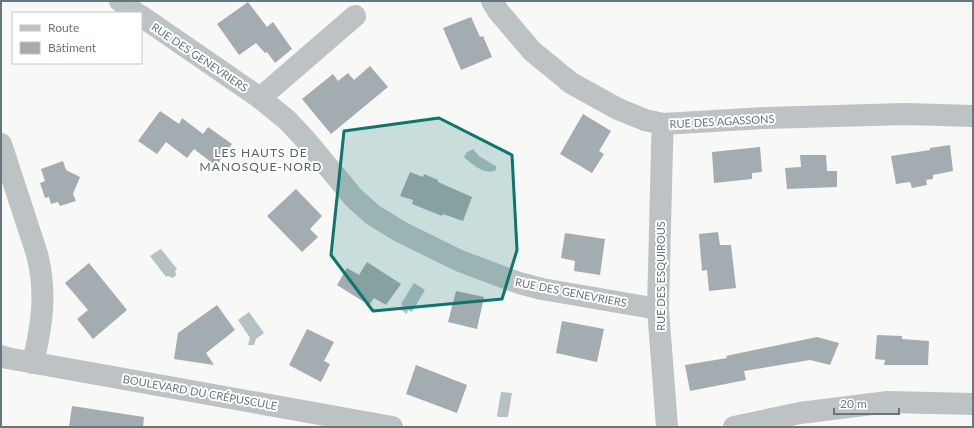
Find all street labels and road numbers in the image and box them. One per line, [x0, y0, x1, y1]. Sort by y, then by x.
street label: RUE DES GENEVRIERS [149, 20, 251, 94]
street label: RUE DES AGASSONS [669, 112, 775, 130]
street label: RUE DES ESQUIROUS [654, 221, 667, 331]
street label: RUE DES GENEVRIERS [514, 275, 628, 309]
street label: BOULEVARD DU CRÉPUSCULE [122, 372, 278, 412]

